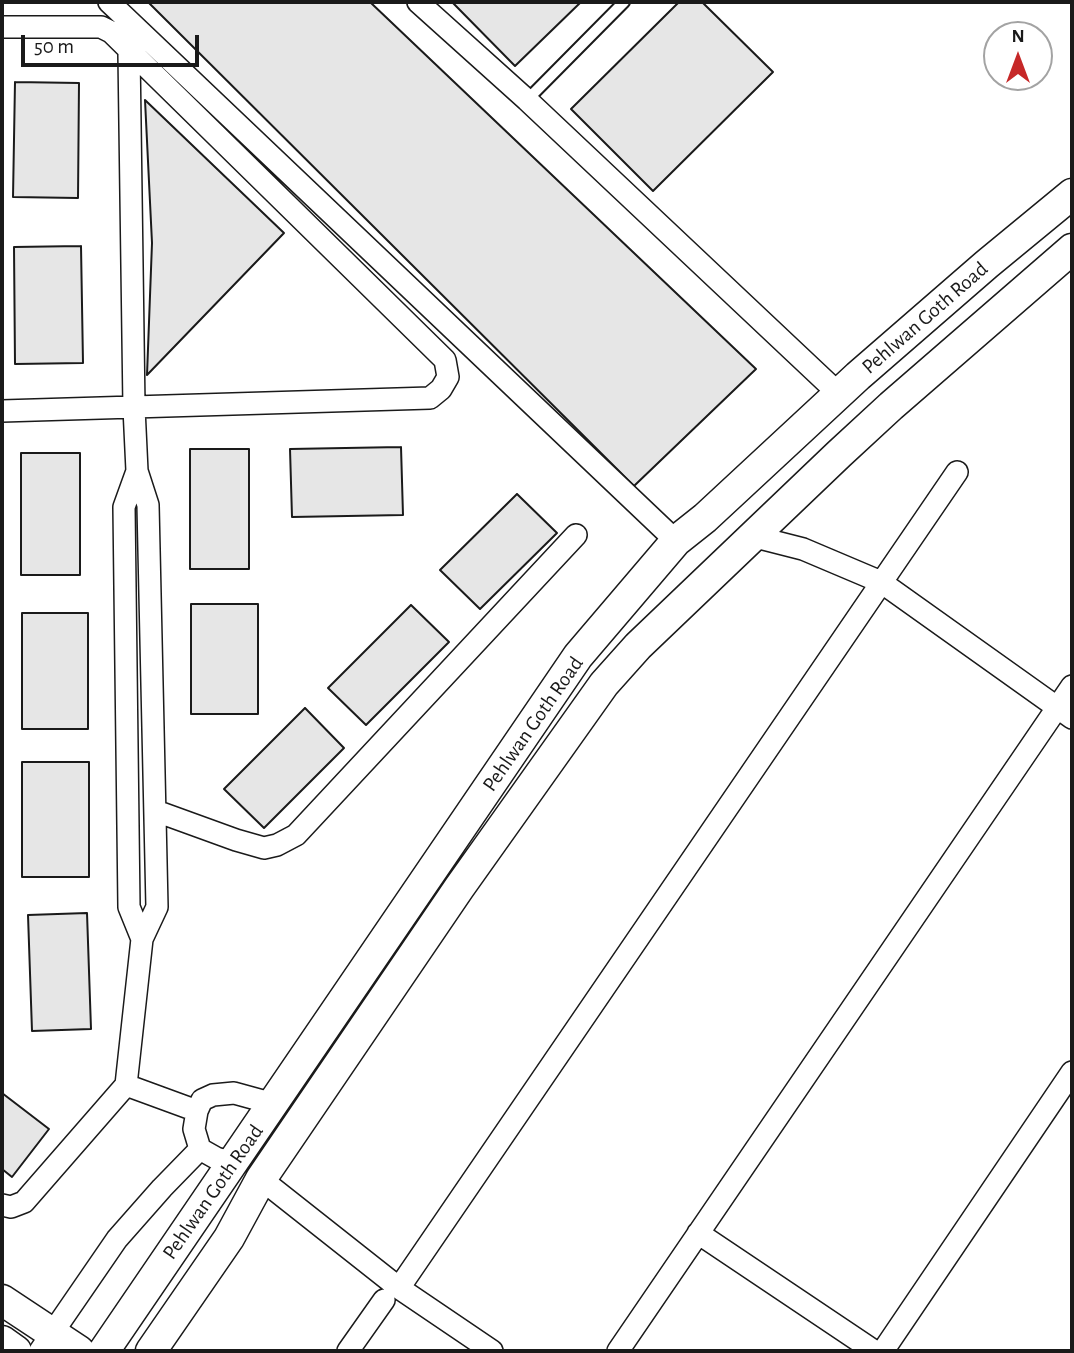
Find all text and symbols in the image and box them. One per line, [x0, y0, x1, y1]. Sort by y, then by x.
scale bar [24, 21, 203, 65]
north arrow [983, 21, 1053, 91]
text: N [1011, 27, 1025, 46]
text: 50 m [34, 36, 74, 57]
street label: Pehlwan Goth Road [857, 256, 993, 380]
street label: Pehlwan Goth Road [477, 652, 589, 796]
street label: Pehlwan Goth Road [157, 1120, 269, 1264]

